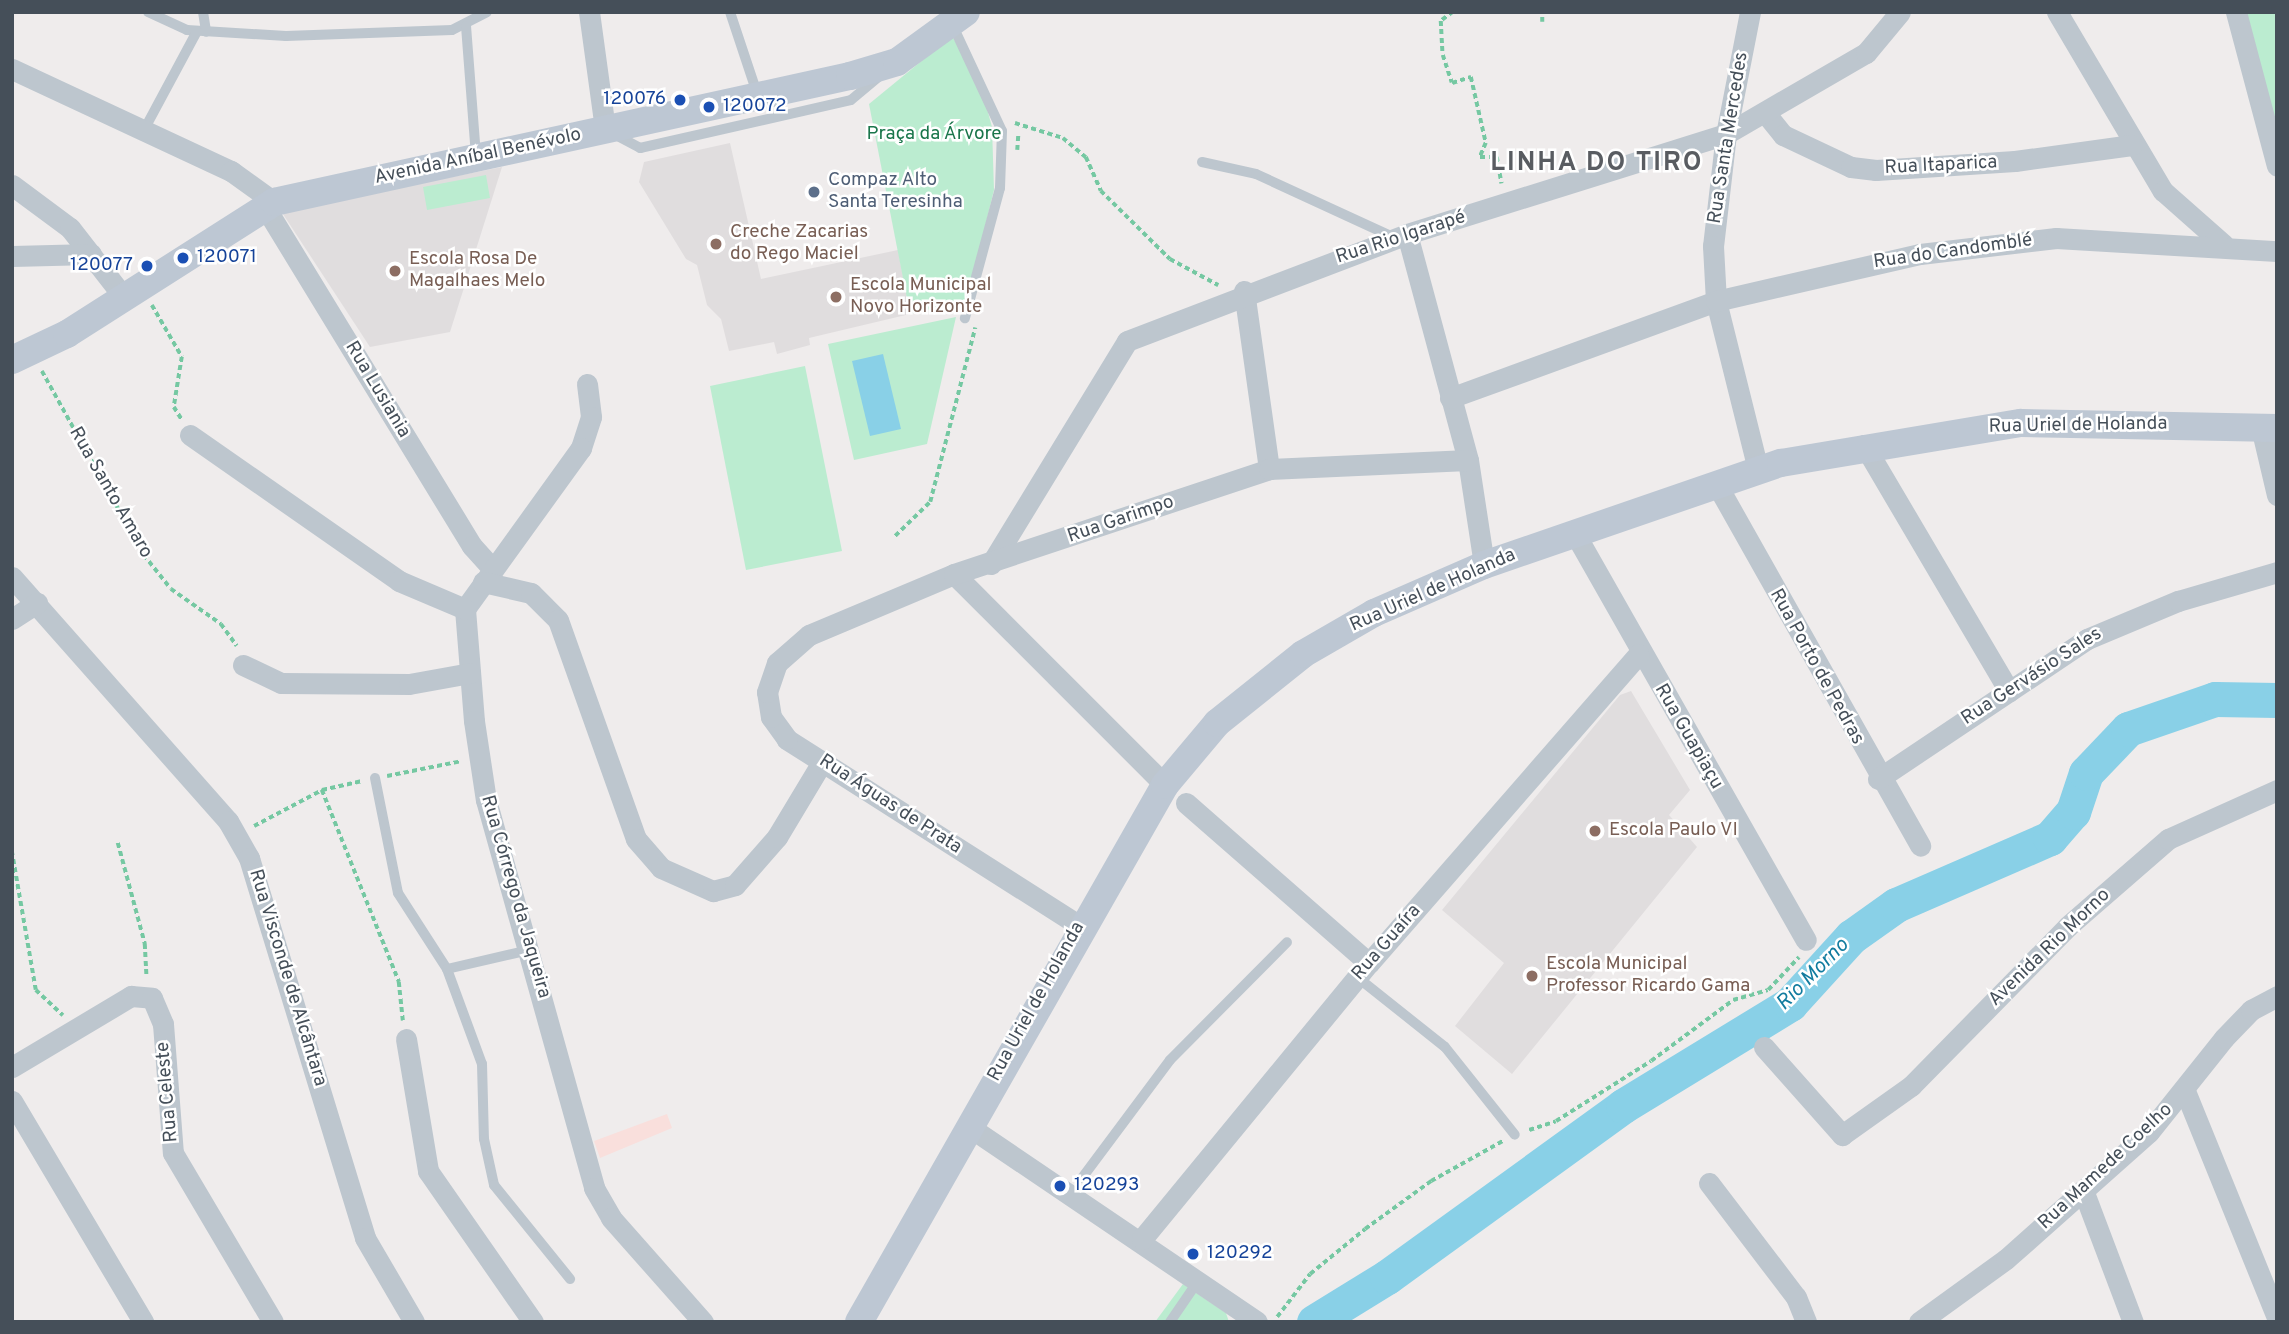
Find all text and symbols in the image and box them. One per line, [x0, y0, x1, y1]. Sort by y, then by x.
street label: Rua Santa Mercedes [1704, 50, 1754, 226]
place label: 120076 [603, 89, 666, 111]
marker: 120076 [672, 92, 688, 108]
place label: 120072 [723, 96, 787, 118]
marker: 120072 [701, 99, 717, 115]
street label: Avenida Aníbal Benévolo [372, 124, 584, 190]
park label: Praça da Árvore [866, 124, 1002, 146]
district label: LINHA DO TIRO [1491, 148, 1703, 180]
street label: Rua Itaparica [1884, 152, 1998, 180]
place label: Compaz Alto Santa Teresinha [828, 170, 963, 214]
marker: Compaz Alto Santa Teresinha [806, 184, 822, 200]
street label: Rua Rio Igarapé [1333, 206, 1469, 270]
place label: Creche Zacarias do Rego Maciel [730, 222, 868, 266]
street label: Rua do Candomblé [1872, 230, 2034, 274]
marker: Creche Zacarias do Rego Maciel [708, 236, 724, 252]
place label: 120071 [197, 247, 257, 269]
place label: Escola Rosa De Magalhaes Melo [409, 249, 545, 293]
marker: 120071 [175, 250, 191, 266]
place label: 120077 [70, 255, 133, 277]
marker: 120077 [139, 258, 155, 274]
marker: Escola Rosa De Magalhaes Melo [387, 263, 403, 279]
place label: Escola Municipal Novo Horizonte [850, 275, 991, 319]
marker: Escola Municipal Novo Horizonte [828, 289, 844, 305]
street label: Rua Lusiania [339, 338, 415, 442]
street label: Rua Uriel de Holanda [1988, 413, 2168, 439]
street label: Rua Santo Amaro [63, 423, 157, 563]
street label: Rua Garimpo [1065, 491, 1177, 549]
street label: Rua Uriel de Holanda [1347, 544, 1519, 638]
street label: Rua Porto de Pedras [1764, 585, 1868, 749]
street label: Rua Gervásio Sales [1958, 623, 2106, 731]
street label: Rua Guapiaçu [1649, 680, 1727, 794]
street label: Rua Águas de Prata [814, 750, 966, 860]
street label: Rua Córrego da Jaqueira [475, 793, 555, 1001]
place label: Escola Paulo VI [1609, 820, 1739, 842]
marker: Escola Paulo VI [1587, 823, 1603, 839]
street label: Rua Visconde de Alcântara [243, 866, 331, 1090]
street label: Avenida Rio Morno [1985, 884, 2115, 1012]
street label: Rua Guaíra [1348, 900, 1426, 986]
street label: Rua Uriel de Holanda [984, 918, 1090, 1086]
water label: Rio Morno [1772, 934, 1854, 1016]
place label: Escola Municipal Professor Ricardo Gama [1546, 954, 1750, 998]
marker: Escola Municipal Professor Ricardo Gama [1524, 968, 1540, 984]
street label: Rua Celeste [152, 1041, 184, 1143]
street label: Rua Mamede Coelho [2034, 1099, 2178, 1235]
place label: 120293 [1074, 1175, 1139, 1197]
marker: 120293 [1052, 1178, 1068, 1194]
place label: 120292 [1207, 1243, 1273, 1265]
marker: 120292 [1185, 1246, 1201, 1262]

